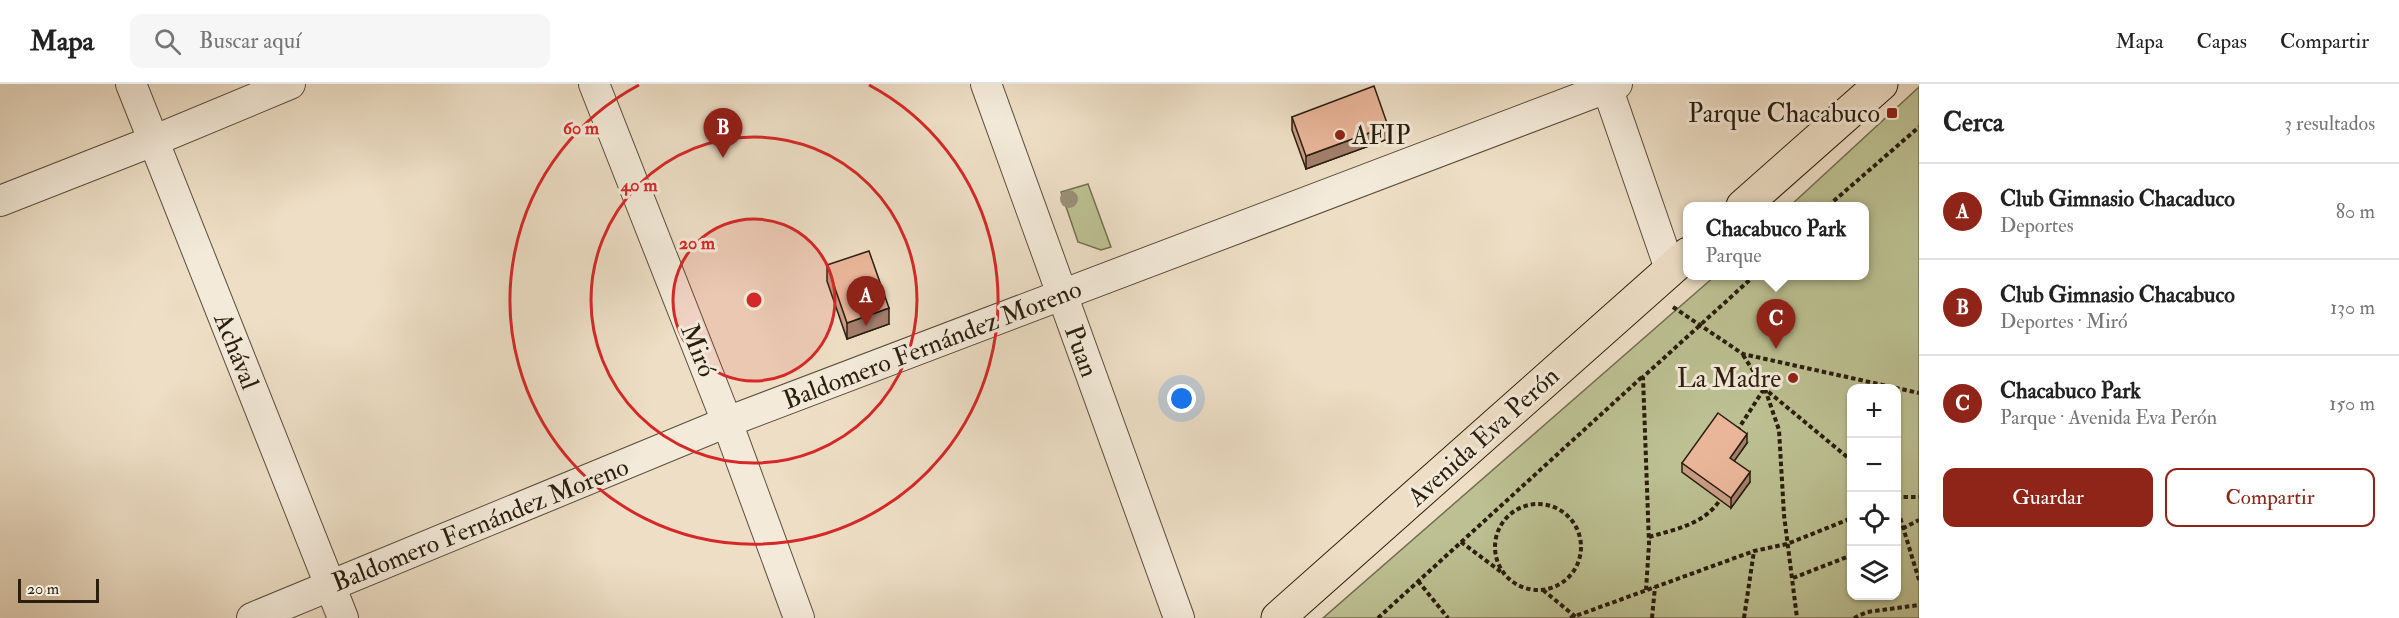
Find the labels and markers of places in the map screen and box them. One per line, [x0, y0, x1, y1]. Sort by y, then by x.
place label: Parque Chacabuco [1688, 98, 1880, 130]
marker: Parque Chacabuco [1885, 106, 1899, 120]
pin: B [704, 109, 742, 158]
place label: AFIP [1351, 120, 1411, 152]
marker: AFIP [1333, 128, 1347, 142]
pin: A [846, 276, 886, 326]
centre of rings [744, 290, 764, 310]
pin: C [1756, 300, 1796, 349]
place label: La Madre [1677, 363, 1781, 395]
marker: La Madre [1786, 371, 1800, 385]

